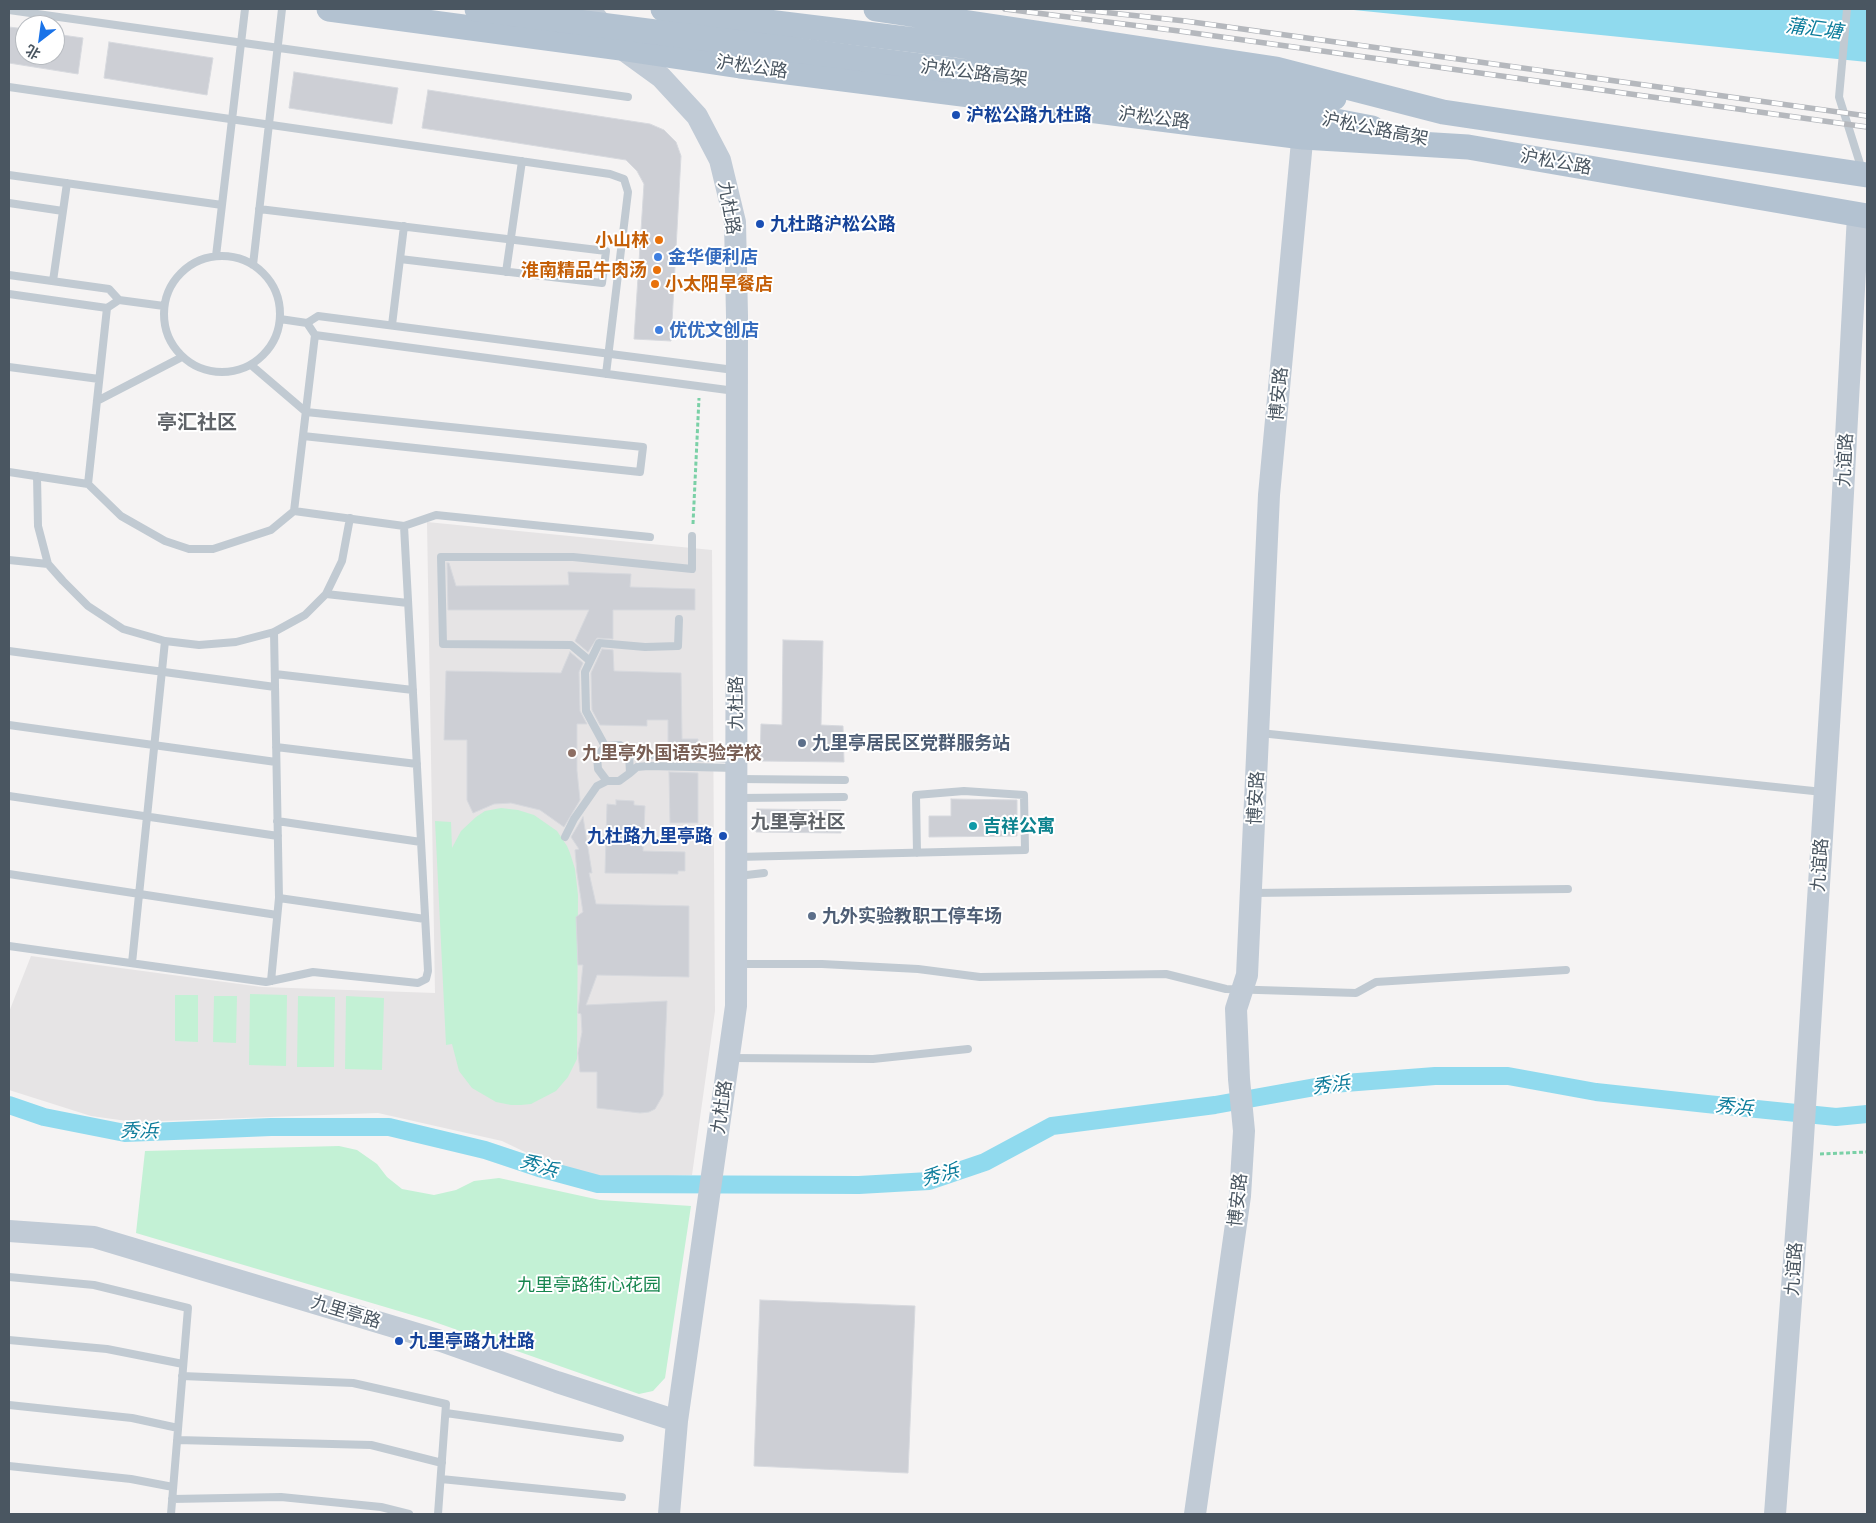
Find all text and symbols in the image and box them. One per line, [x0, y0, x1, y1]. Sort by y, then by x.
water label: 蒲汇塘 [1784, 14, 1844, 44]
north arrow [15, 15, 65, 65]
text: 北 [23, 42, 43, 63]
street label: 沪松公路 [715, 51, 789, 83]
street label: 沪松公路高架 [919, 56, 1029, 90]
street label: 沪松公路 [1117, 103, 1191, 133]
place label: 沪松公路九杜路 [966, 104, 1092, 126]
street label: 沪松公路高架 [1320, 108, 1430, 150]
marker: 沪松公路九杜路 [950, 109, 962, 121]
street label: 沪松公路 [1519, 145, 1593, 179]
street label: 九杜路 [714, 180, 744, 236]
place label: 九杜路沪松公路 [770, 213, 896, 235]
marker: 九杜路沪松公路 [754, 218, 766, 230]
place label: 小山林 [595, 229, 649, 251]
marker: 小山林 [653, 234, 665, 246]
place label: 金华便利店 [668, 246, 758, 268]
marker: 金华便利店 [652, 251, 664, 263]
place label: 淮南精品牛肉汤 [521, 259, 647, 281]
marker: 淮南精品牛肉汤 [651, 264, 663, 276]
place label: 小太阳早餐店 [665, 273, 773, 295]
marker: 小太阳早餐店 [649, 278, 661, 290]
place label: 优优文创店 [669, 319, 759, 341]
marker: 优优文创店 [653, 324, 665, 336]
street label: 博安路 [1266, 366, 1292, 422]
district label: 亭汇社区 [157, 411, 237, 435]
street label: 九谊路 [1833, 432, 1857, 488]
street label: 九杜路 [725, 676, 747, 730]
place label: 九里亭居民区党群服务站 [812, 732, 1010, 754]
marker: 九里亭居民区党群服务站 [796, 737, 808, 749]
place label: 九里亭外国语实验学校 [582, 742, 762, 764]
marker: 九里亭外国语实验学校 [566, 747, 578, 759]
street label: 博安路 [1244, 770, 1268, 826]
district label: 九里亭社区 [751, 811, 845, 833]
place label: 吉祥公寓 [983, 815, 1055, 837]
marker: 吉祥公寓 [967, 820, 979, 832]
place label: 九杜路九里亭路 [587, 825, 713, 847]
marker: 九杜路九里亭路 [717, 830, 729, 842]
street label: 九谊路 [1807, 837, 1833, 893]
place label: 九外实验教职工停车场 [822, 905, 1002, 927]
marker: 九外实验教职工停车场 [806, 910, 818, 922]
water label: 秀浜 [1311, 1071, 1351, 1099]
street label: 九杜路 [708, 1079, 736, 1135]
water label: 秀浜 [1714, 1094, 1754, 1120]
water label: 秀浜 [120, 1119, 158, 1143]
water label: 秀浜 [517, 1150, 561, 1182]
water label: 秀浜 [919, 1159, 961, 1191]
street label: 博安路 [1224, 1172, 1252, 1228]
street label: 九谊路 [1781, 1241, 1807, 1297]
park label: 九里亭路街心花园 [517, 1274, 661, 1296]
street label: 九里亭路 [308, 1291, 384, 1333]
place label: 九里亭路九杜路 [409, 1330, 535, 1352]
marker: 九里亭路九杜路 [393, 1335, 405, 1347]

